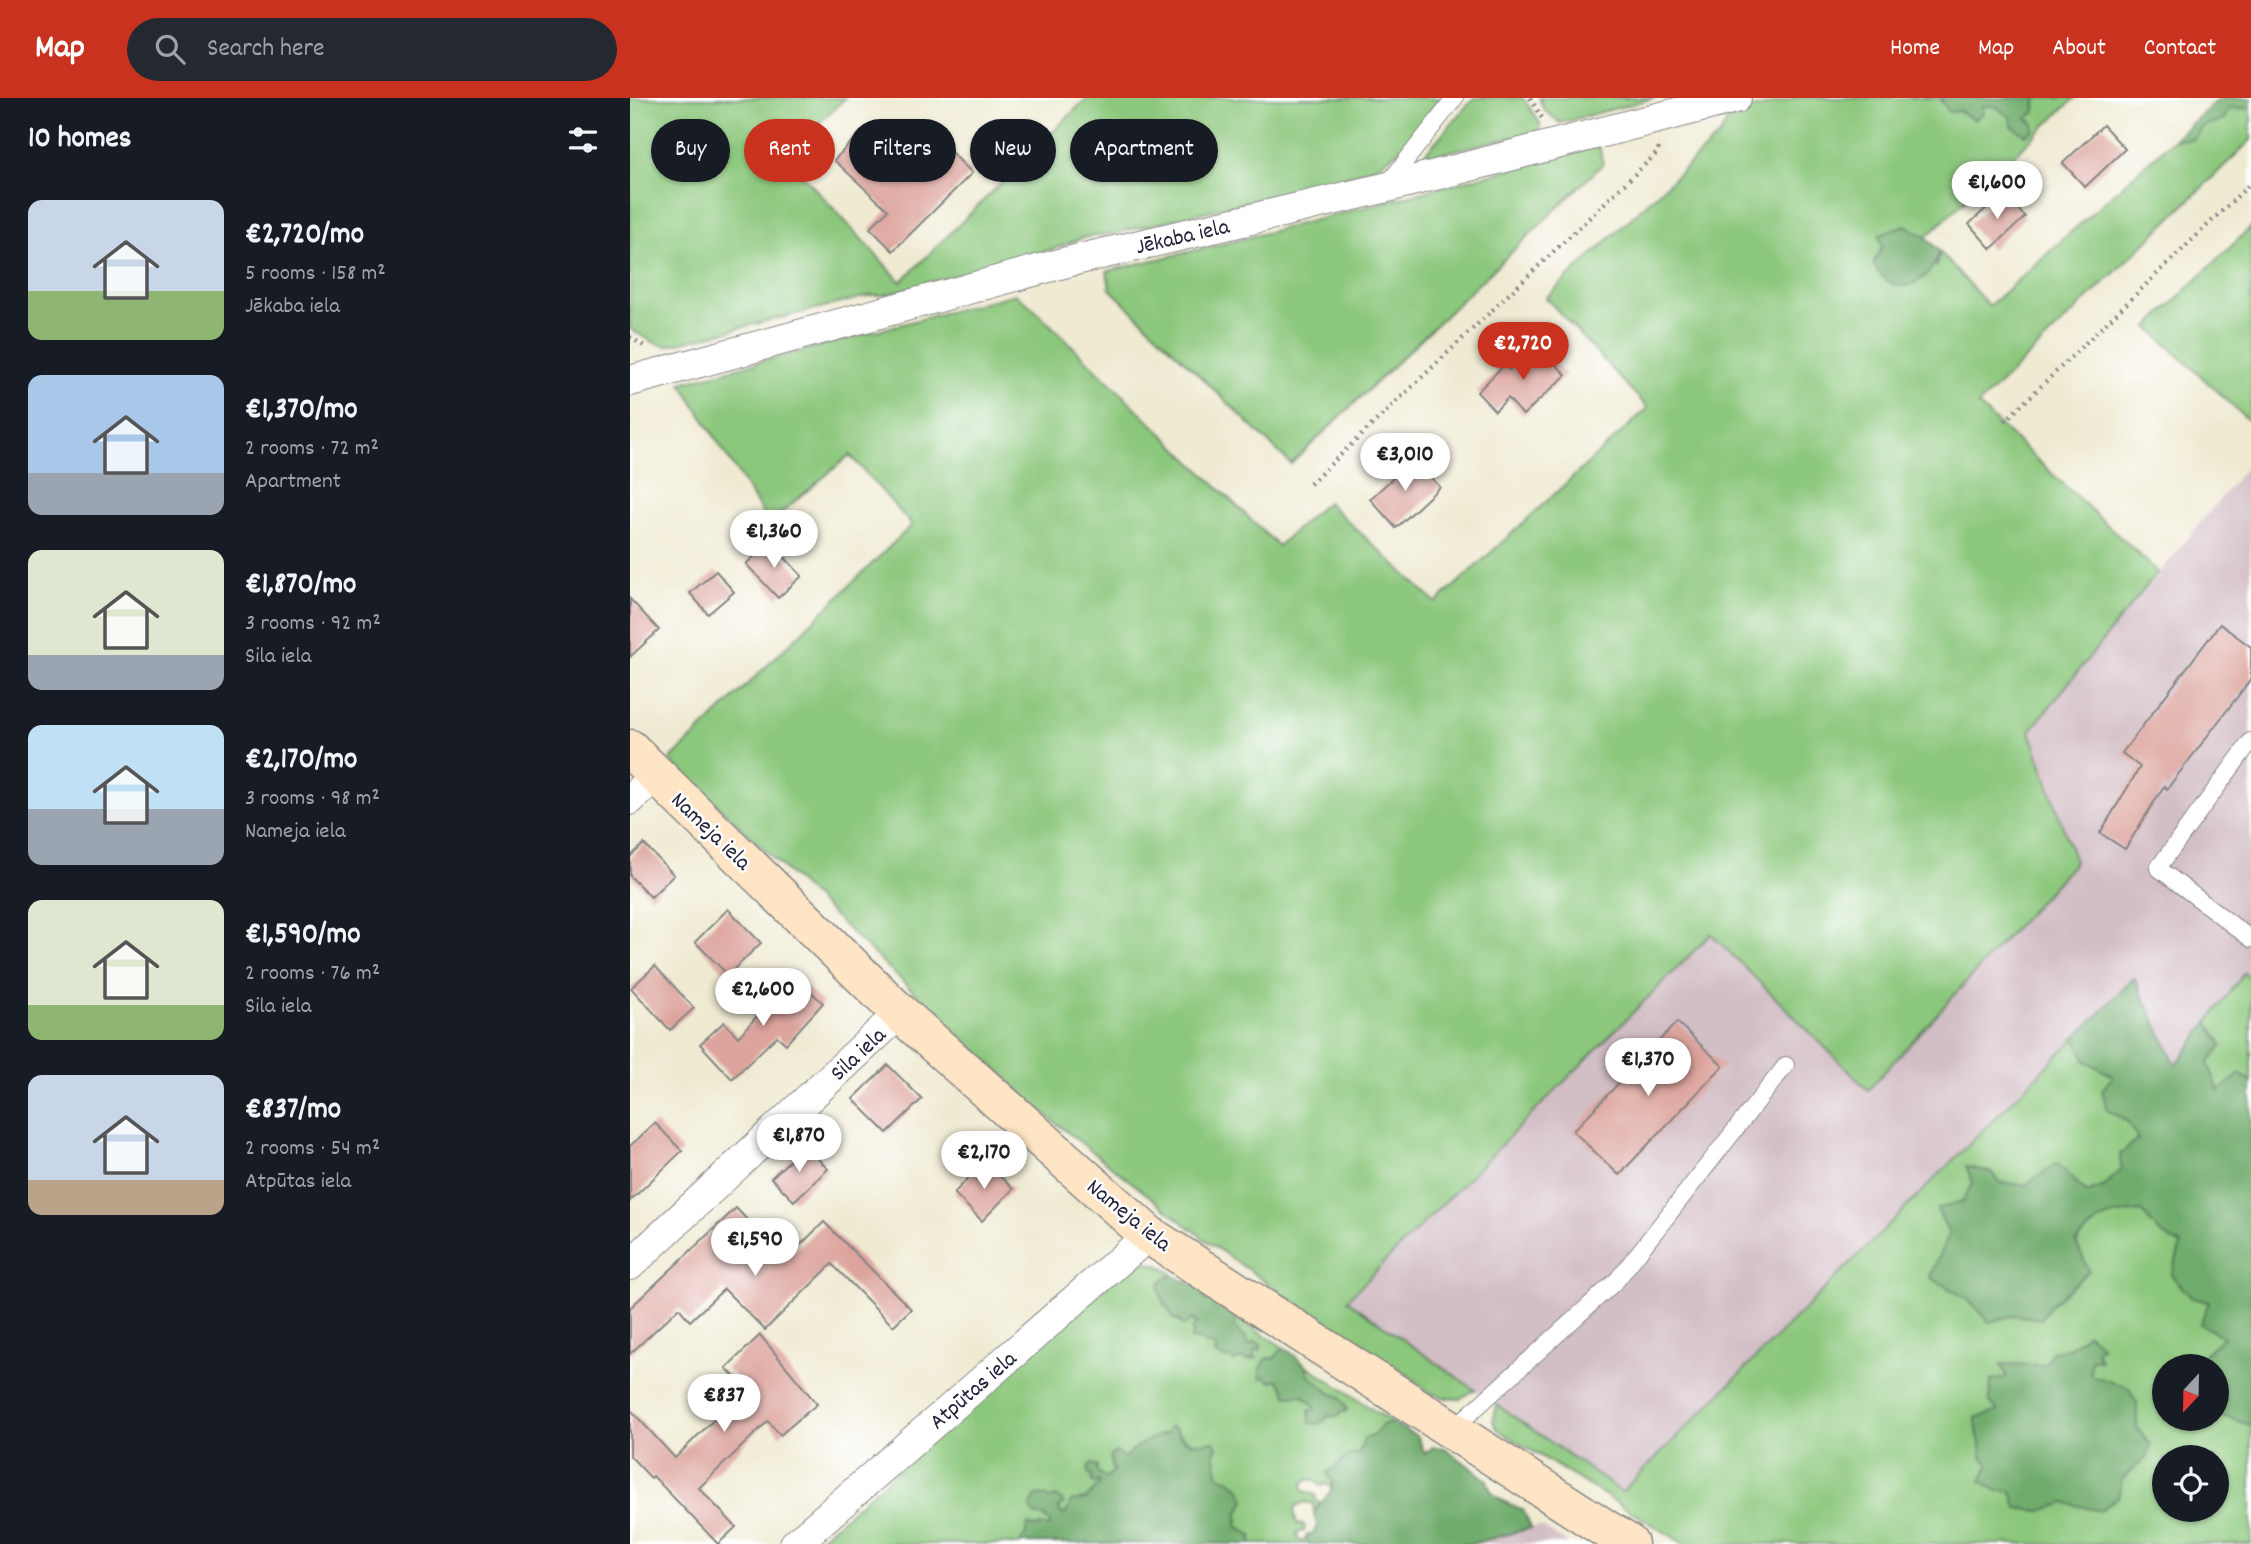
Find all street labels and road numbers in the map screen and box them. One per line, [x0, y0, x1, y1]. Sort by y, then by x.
street label: Jēkaba iela [1133, 211, 1234, 265]
street label: Nameja iela [662, 786, 758, 880]
street label: Sila iela [824, 1020, 896, 1090]
street label: Nameja iela [1078, 1172, 1178, 1262]
street label: Atpūtas iela [923, 1343, 1026, 1439]

